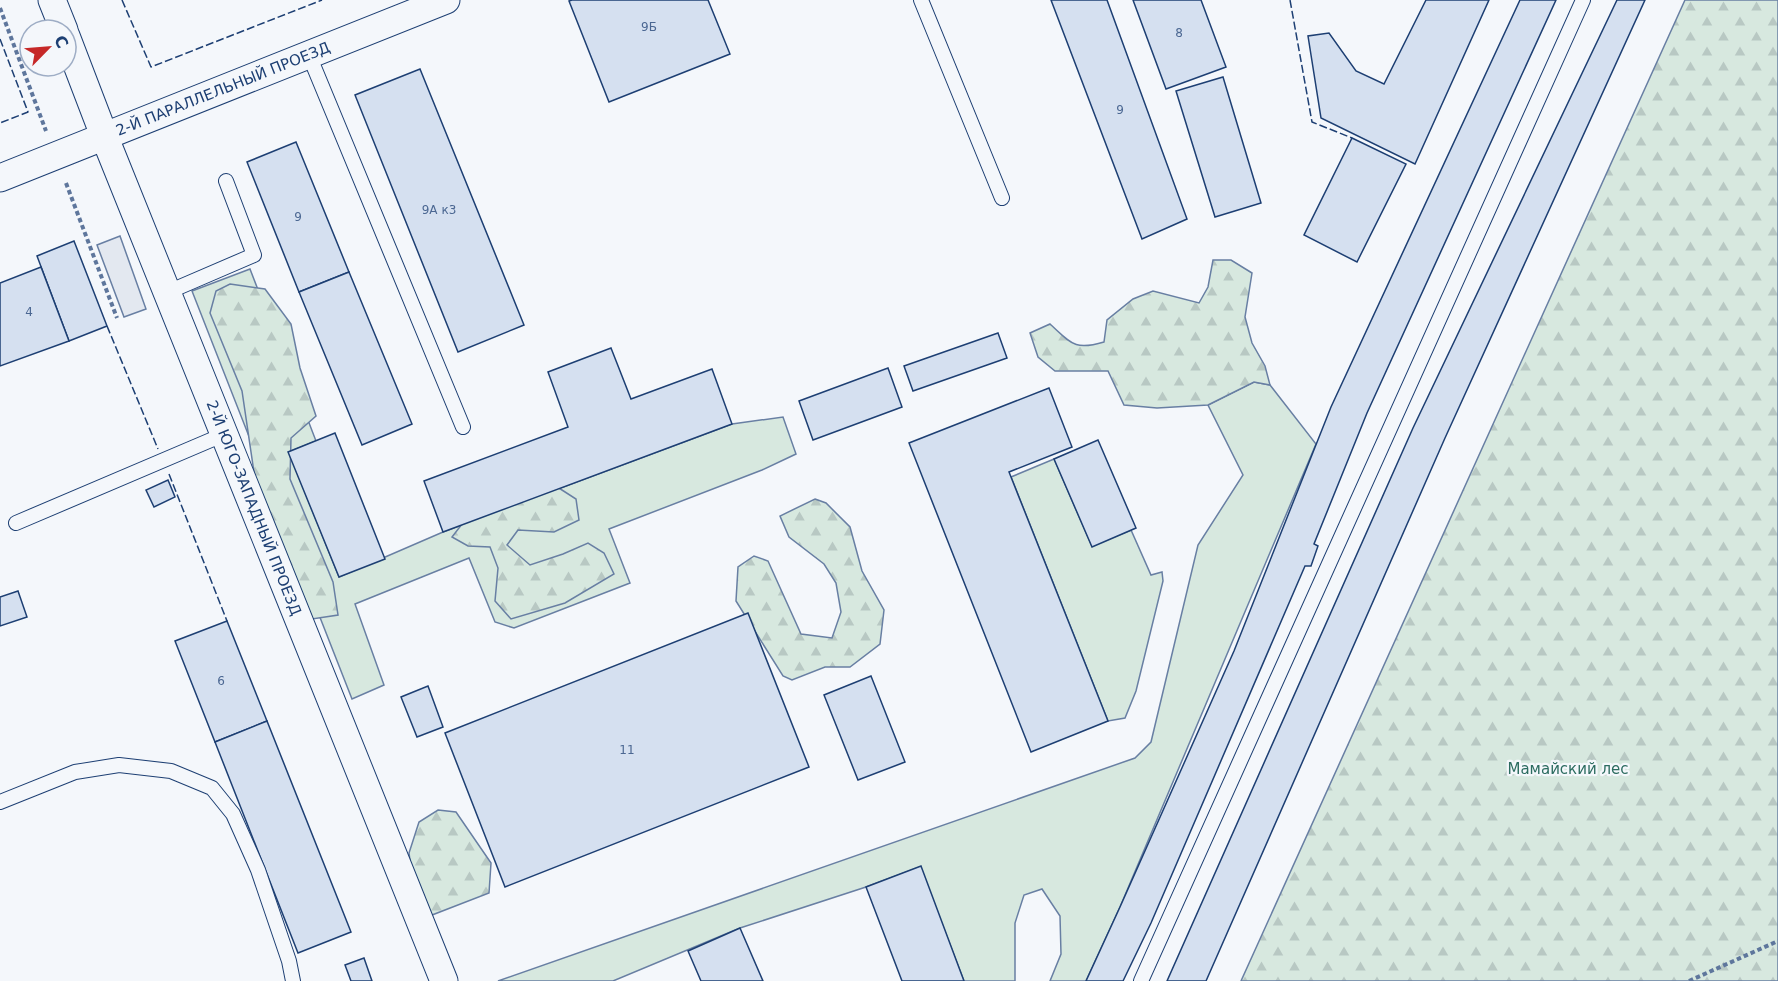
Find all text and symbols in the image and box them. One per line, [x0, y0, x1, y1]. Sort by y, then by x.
north arrow [18, 18, 78, 78]
house number: 9Б [641, 20, 657, 34]
house number: 8 [1175, 26, 1183, 40]
text: С [50, 33, 72, 51]
street label: 2-Й ПАРАЛЛЕЛЬНЫЙ ПРОЕЗД [113, 38, 333, 140]
house number: 9 [1116, 103, 1124, 117]
house number: 9А к3 [422, 203, 456, 217]
house number: 9 [294, 210, 302, 224]
house number: 4 [25, 305, 33, 319]
street label: 2-Й ЮГО-ЗАПАДНЫЙ ПРОЕЗД [202, 398, 305, 618]
house number: 6 [217, 674, 225, 688]
house number: 11 [619, 743, 635, 757]
park label: Мамайский лес [1507, 760, 1629, 778]

